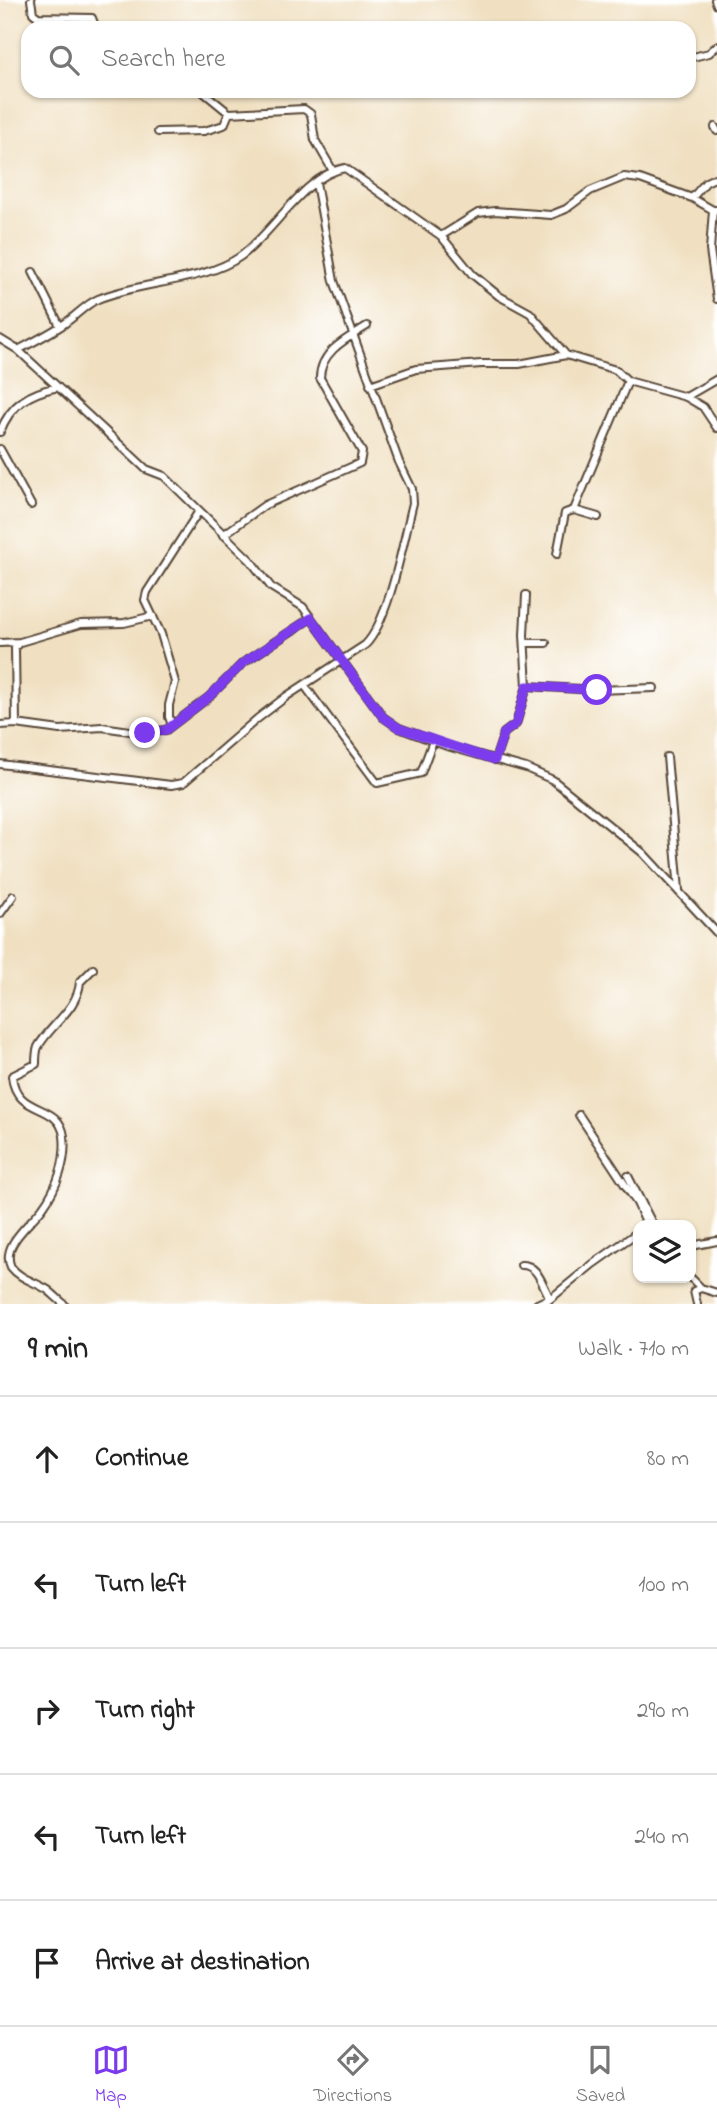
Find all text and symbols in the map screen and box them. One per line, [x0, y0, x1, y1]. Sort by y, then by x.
search box [21, 21, 696, 98]
icon: search [45, 41, 83, 79]
text: Search here [101, 41, 226, 79]
route start [581, 674, 612, 705]
route end [129, 717, 160, 748]
map controls [633, 1220, 696, 1283]
button: layers [633, 1220, 696, 1283]
text: 9 min [28, 1328, 88, 1372]
text: Walk · 710 m [578, 1333, 689, 1366]
icon: ahead [28, 1440, 66, 1478]
text: Continue [95, 1440, 188, 1478]
text: 80 m [647, 1443, 689, 1476]
icon: left [28, 1566, 66, 1604]
text: Turn left [95, 1566, 186, 1604]
text: 100 m [638, 1569, 689, 1602]
icon: right [28, 1692, 66, 1730]
text: Turn right [95, 1692, 195, 1730]
text: 290 m [637, 1695, 689, 1728]
icon: left [28, 1818, 66, 1856]
text: Turn left [95, 1818, 186, 1856]
text: 240 m [635, 1821, 689, 1854]
icon: arrive [28, 1944, 66, 1982]
text: Arrive at destination [95, 1944, 310, 1982]
tab: Map [92, 2041, 130, 2110]
tab: Directions [313, 2041, 392, 2110]
tab: Saved [576, 2041, 625, 2110]

